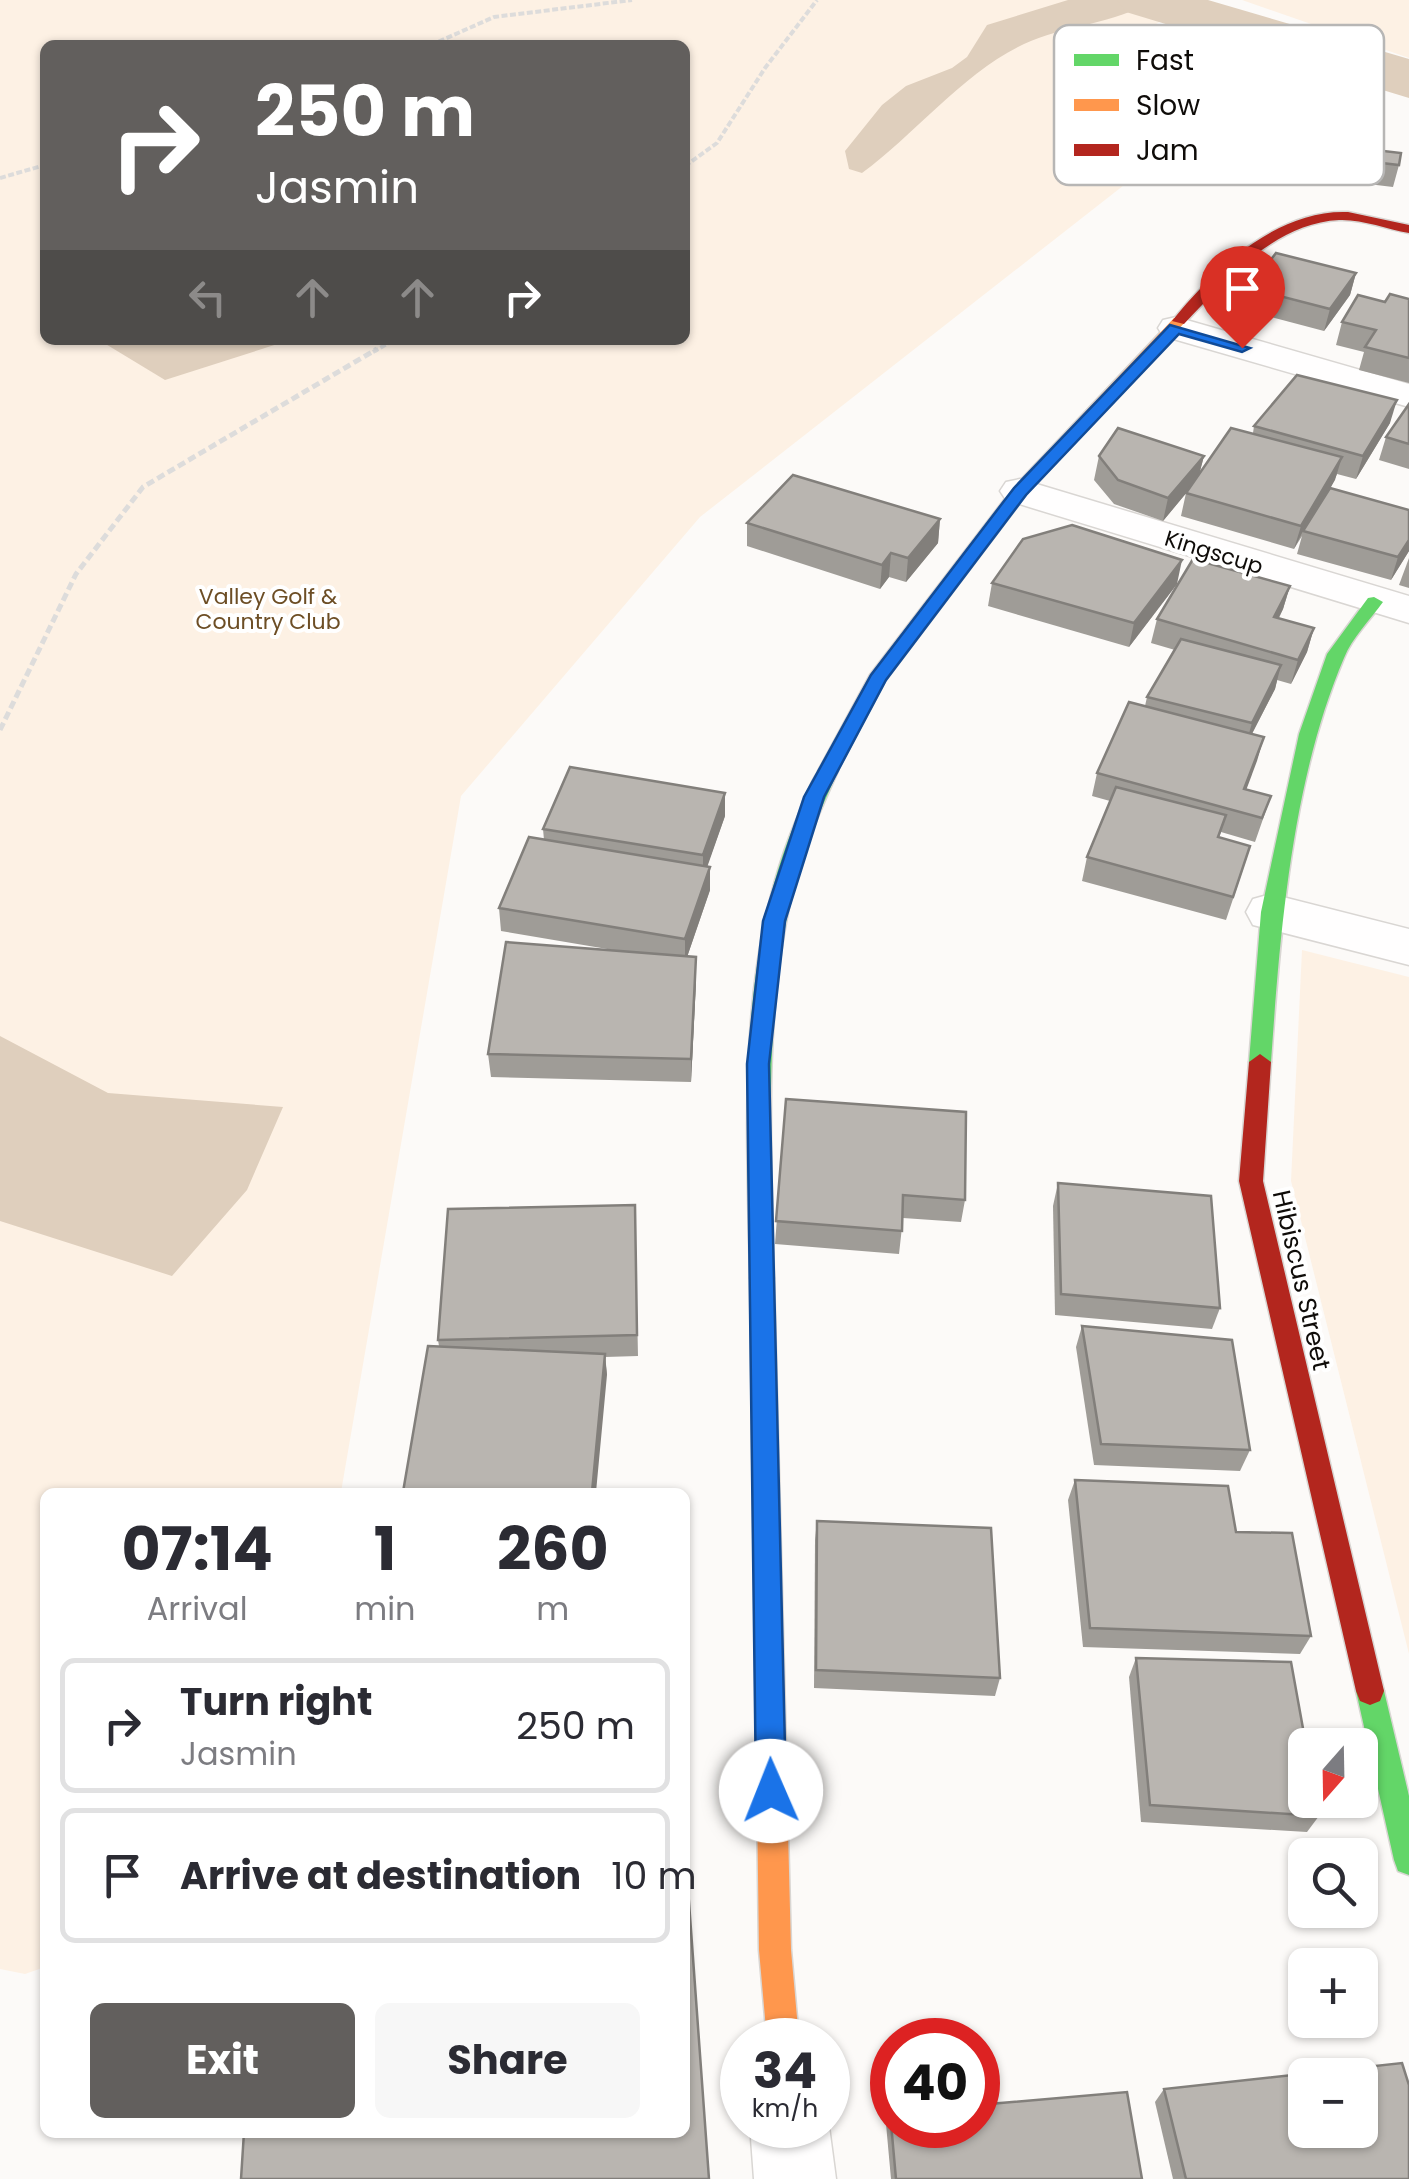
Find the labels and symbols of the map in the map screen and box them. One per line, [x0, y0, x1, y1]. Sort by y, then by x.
legend [1054, 25, 1384, 185]
text: Fast [1136, 41, 1194, 80]
text: Slow [1136, 86, 1200, 125]
text: Jam [1136, 131, 1199, 170]
pin [1200, 246, 1285, 349]
street label: Kingscup [1161, 523, 1267, 582]
park label: Valley Golf & Country Club [195, 581, 341, 637]
street label: Hibiscus Street [1264, 1187, 1339, 1374]
north arrow [1288, 1728, 1378, 1818]
position arrow [719, 1739, 823, 1843]
speed limit sign: 40 [870, 2018, 1000, 2148]

